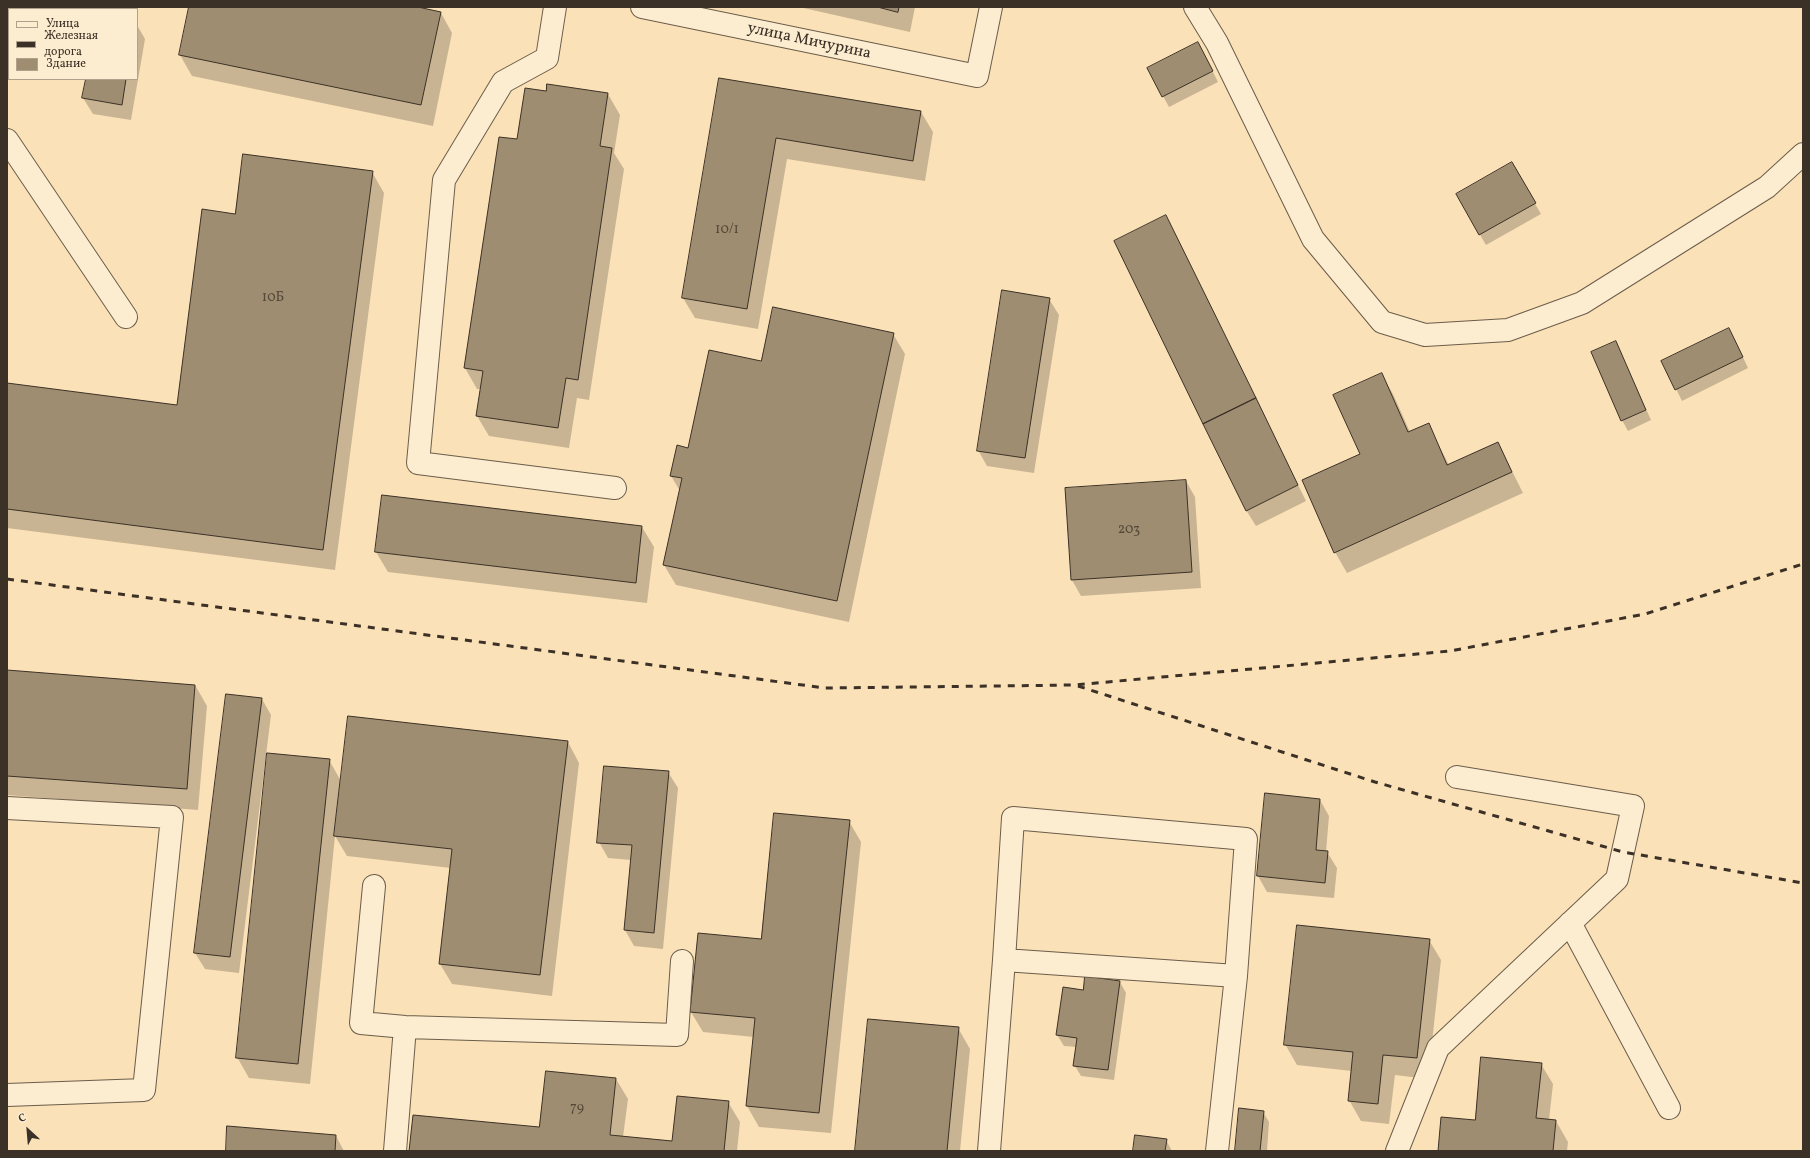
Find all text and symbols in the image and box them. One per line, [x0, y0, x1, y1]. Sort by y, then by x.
legend [8, 8, 138, 80]
text: Улица [46, 16, 79, 32]
street label: улица Мичурина [745, 20, 873, 64]
text: Железная дорога [44, 28, 98, 60]
text: Здание [46, 56, 86, 72]
house number: 10/1 [715, 222, 739, 238]
house number: 10Б [262, 290, 284, 306]
house number: 203 [1118, 522, 1140, 538]
house number: 79 [570, 1100, 584, 1116]
north arrow [8, 1110, 48, 1150]
text: С [16, 1110, 29, 1127]

